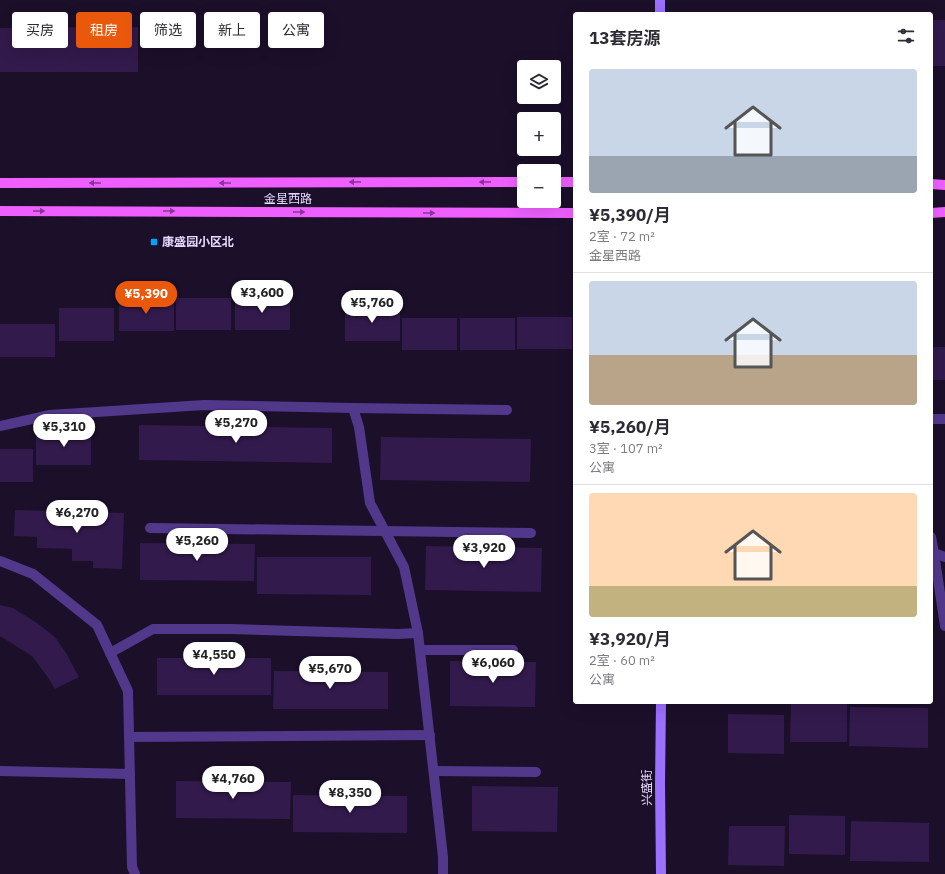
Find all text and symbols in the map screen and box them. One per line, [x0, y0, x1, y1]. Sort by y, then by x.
chip: 买房 [12, 12, 68, 48]
chip: 租房 [76, 12, 132, 48]
chip: 筛选 [140, 12, 196, 48]
chip: 新上 [204, 12, 260, 48]
chip: 公寓 [268, 12, 324, 48]
icon: filters [895, 25, 917, 47]
text: 13套房源 [589, 27, 660, 49]
map controls [517, 60, 561, 208]
button: layers [517, 60, 561, 104]
icon: home [717, 95, 789, 167]
button: + [517, 112, 561, 156]
button: − [517, 164, 561, 208]
one-way arrow [348, 179, 361, 185]
one-way arrow [478, 179, 491, 185]
one-way arrow [88, 180, 101, 186]
one-way arrow [218, 180, 231, 186]
street label: 金星西路 [264, 191, 312, 206]
text: ¥5,390/月 [589, 204, 671, 226]
one-way arrow [33, 208, 46, 214]
one-way arrow [163, 208, 176, 214]
one-way arrow [293, 209, 306, 215]
one-way arrow [423, 210, 436, 216]
text: 2室 · 72 m² [589, 228, 655, 245]
place label: 康盛园小区北 [162, 234, 234, 249]
marker: 康盛园小区北 [149, 237, 159, 247]
text: 金星西路 [589, 247, 641, 264]
pin: ¥3,600 [229, 280, 295, 314]
pin: ¥5,390 [113, 281, 179, 315]
text: ¥3,600 [240, 284, 284, 301]
text: ¥5,390 [124, 285, 168, 302]
pin: ¥5,760 [339, 290, 405, 324]
text: ¥5,760 [350, 294, 394, 311]
icon: home [717, 307, 789, 379]
pin: ¥5,270 [203, 410, 269, 444]
pin: ¥5,310 [31, 414, 97, 448]
text: ¥5,270 [214, 414, 258, 431]
text: ¥5,260/月 [589, 416, 671, 438]
text: ¥5,310 [42, 418, 86, 435]
text: 3室 · 107 m² [589, 440, 663, 457]
text: 公寓 [589, 459, 615, 476]
pin: ¥6,270 [44, 500, 110, 534]
text: ¥6,270 [55, 504, 99, 521]
icon: home [717, 519, 789, 591]
pin: ¥5,260 [164, 528, 230, 562]
text: ¥5,260 [175, 532, 219, 549]
pin: ¥3,920 [451, 535, 517, 569]
text: ¥3,920 [462, 539, 506, 556]
text: ¥3,920/月 [589, 628, 671, 650]
pin: ¥4,550 [181, 642, 247, 676]
text: ¥4,550 [192, 646, 236, 663]
pin: ¥6,060 [460, 650, 526, 684]
text: 2室 · 60 m² [589, 652, 655, 669]
text: ¥6,060 [471, 654, 515, 671]
pin: ¥5,670 [297, 656, 363, 690]
text: ¥5,670 [308, 660, 352, 677]
text: 公寓 [589, 671, 615, 688]
pin: ¥4,760 [200, 766, 266, 800]
text: ¥4,760 [211, 770, 255, 787]
street label: 兴盛街 [639, 770, 654, 806]
pin: ¥8,350 [317, 780, 383, 814]
text: ¥8,350 [328, 784, 372, 801]

